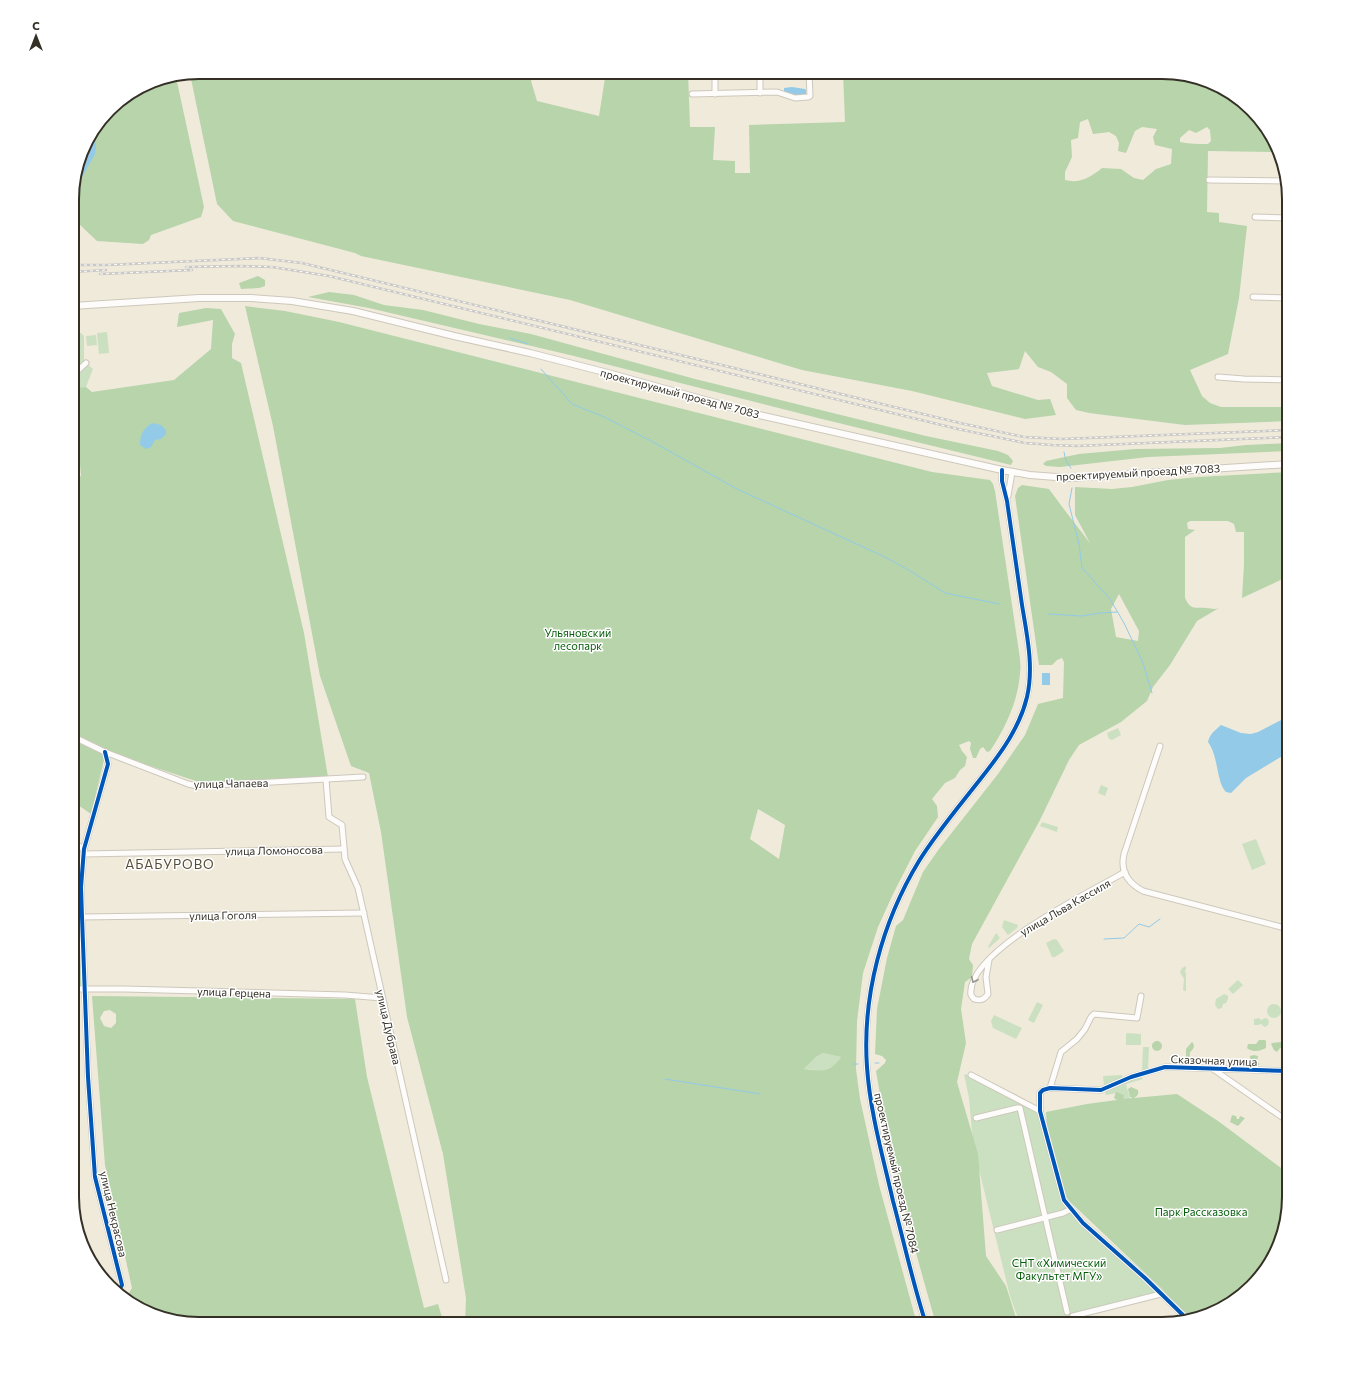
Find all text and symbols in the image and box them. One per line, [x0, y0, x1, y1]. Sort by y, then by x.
north arrow [16, 16, 56, 56]
text: С [32, 19, 40, 32]
street label: проектируемый проезд № 7083 [599, 365, 761, 421]
street label: проектируемый проезд № 7083 [1056, 461, 1220, 483]
park label: Ульяновский лесопарк [545, 626, 611, 652]
street label: улица Чапаева [194, 776, 268, 790]
street label: улица Ломоносова [225, 843, 323, 857]
district label: АБАБУРОВО [125, 856, 215, 872]
street label: улица Льва Кассиля [1018, 876, 1112, 938]
street label: улица Гоголя [189, 908, 257, 922]
one-way arrow [971, 975, 979, 983]
street label: улица Герцена [197, 984, 271, 1000]
street label: улица Дубрава [374, 988, 404, 1066]
street label: Сказочная улица [1170, 1052, 1258, 1068]
street label: проектируемый проезд № 7084 [872, 1091, 922, 1255]
street label: улица Некрасова [98, 1170, 130, 1258]
park label: Парк Рассказовка [1155, 1205, 1247, 1218]
park label: СНТ «Химический Факультет МГУ» [1012, 1256, 1106, 1282]

